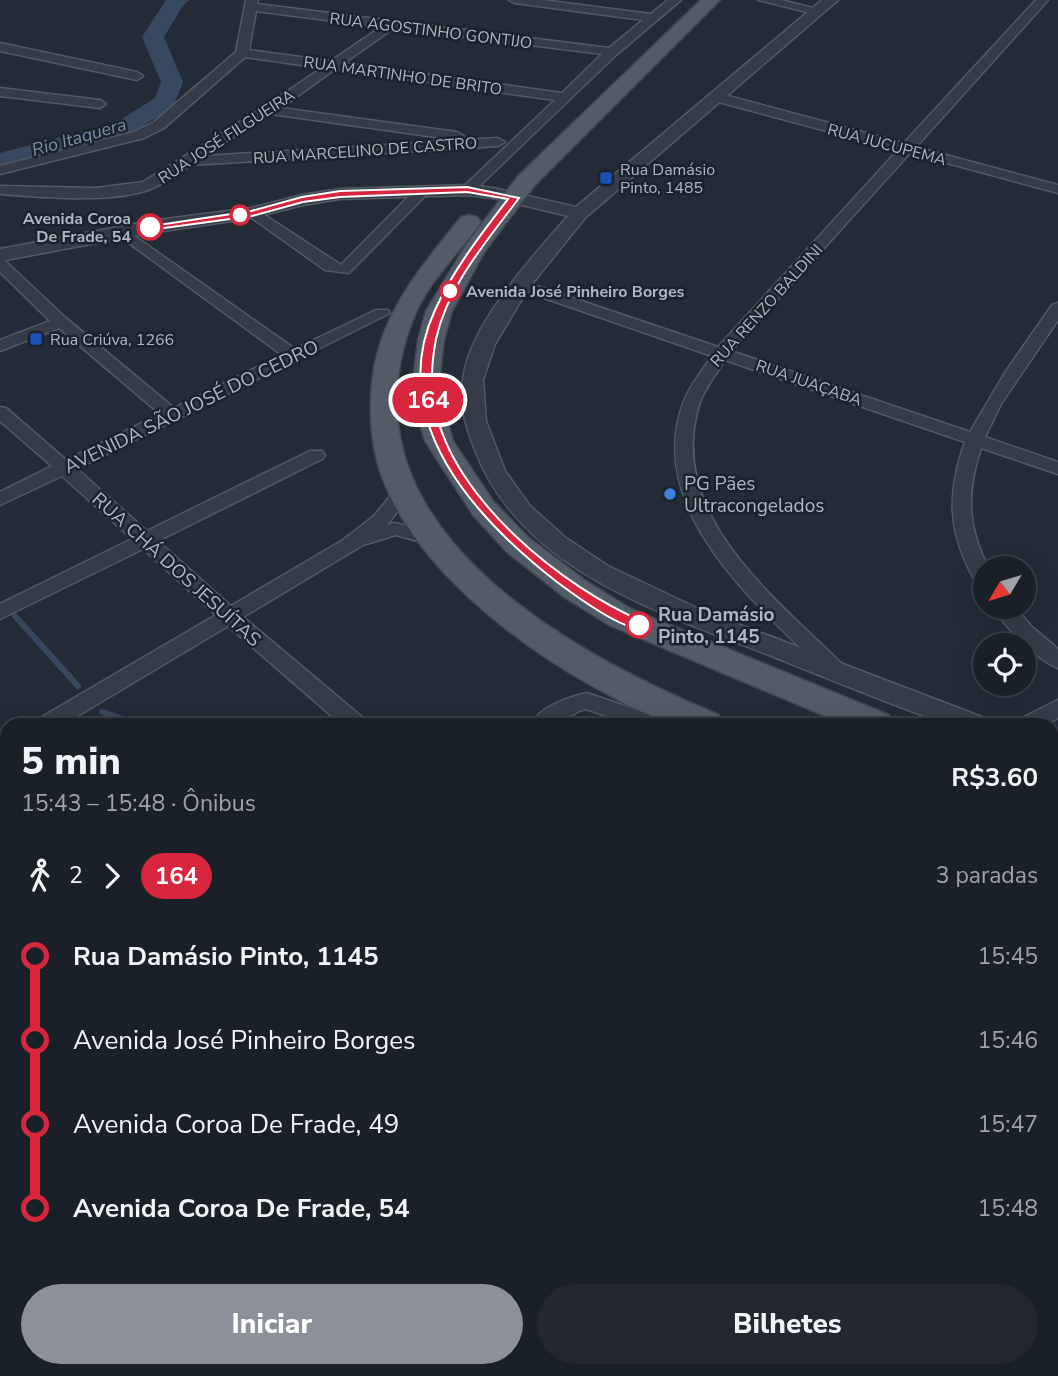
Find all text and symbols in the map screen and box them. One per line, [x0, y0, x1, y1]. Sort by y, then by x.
street label: RUA AGOSTINHO GONTIJO [328, 8, 533, 54]
street label: RUA MARTINHO DE BRITO [302, 51, 503, 101]
street label: RUA JOSÉ FILGUEIRA [154, 84, 299, 189]
water label: Rio Itaquera [29, 112, 129, 162]
street label: RUA JUCUPEMA [825, 119, 949, 171]
street label: RUA MARCELINO DE CASTRO [252, 132, 478, 170]
place label: Rua Damásio Pinto, 1485 [620, 159, 715, 199]
marker: Rua Damásio Pinto, 1485 [598, 170, 614, 186]
unlabelled marker [230, 205, 250, 225]
place label: Avenida Coroa De Frade, 54 [23, 208, 131, 248]
marker: Avenida Coroa De Frade, 54 [137, 214, 163, 240]
street label: RUA RENZO BALDINI [706, 239, 828, 372]
marker: Avenida José Pinheiro Borges [440, 281, 460, 301]
place label: Avenida José Pinheiro Borges [466, 281, 685, 303]
place label: Rua Criúva, 1266 [50, 329, 174, 351]
marker: Rua Criúva, 1266 [28, 331, 44, 347]
street label: AVENIDA SÃO JOSÉ DO CEDRO [60, 334, 323, 480]
street label: RUA JUAÇABA [753, 355, 865, 411]
line badge: 164 [388, 377, 468, 423]
text: 164 [406, 384, 450, 416]
place label: PG Pães Ultracongelados [684, 471, 824, 519]
marker: PG Pães Ultracongelados [662, 486, 678, 502]
street label: RUA CHÁ DOS JESUÍTAS [86, 487, 266, 653]
north arrow [973, 556, 1036, 620]
map controls [973, 556, 1036, 696]
place label: Rua Damásio Pinto, 1145 [658, 602, 775, 650]
marker: Rua Damásio Pinto, 1145 [626, 612, 652, 638]
button: locate [973, 633, 1036, 696]
text: 5 min [21, 736, 121, 787]
text: R$3.60 [951, 760, 1038, 795]
text: 15:43 – 15:48 · Ônibus [21, 788, 256, 819]
icon: walk [21, 857, 59, 895]
icon: forward [93, 857, 131, 895]
text: 2 [69, 860, 83, 891]
text: 164 [155, 860, 198, 892]
text: 3 paradas [936, 860, 1038, 891]
text: Rua Damásio Pinto, 1145 [73, 939, 379, 974]
text: 15:45 [978, 941, 1038, 972]
text: Avenida José Pinheiro Borges [73, 1023, 416, 1058]
text: 15:46 [978, 1025, 1038, 1056]
text: Avenida Coroa De Frade, 49 [73, 1107, 399, 1142]
text: 15:47 [978, 1109, 1038, 1140]
text: Avenida Coroa De Frade, 54 [73, 1191, 410, 1226]
text: 15:48 [978, 1193, 1038, 1224]
button: Iniciar [21, 1284, 523, 1364]
button: Bilhetes [537, 1284, 1038, 1364]

